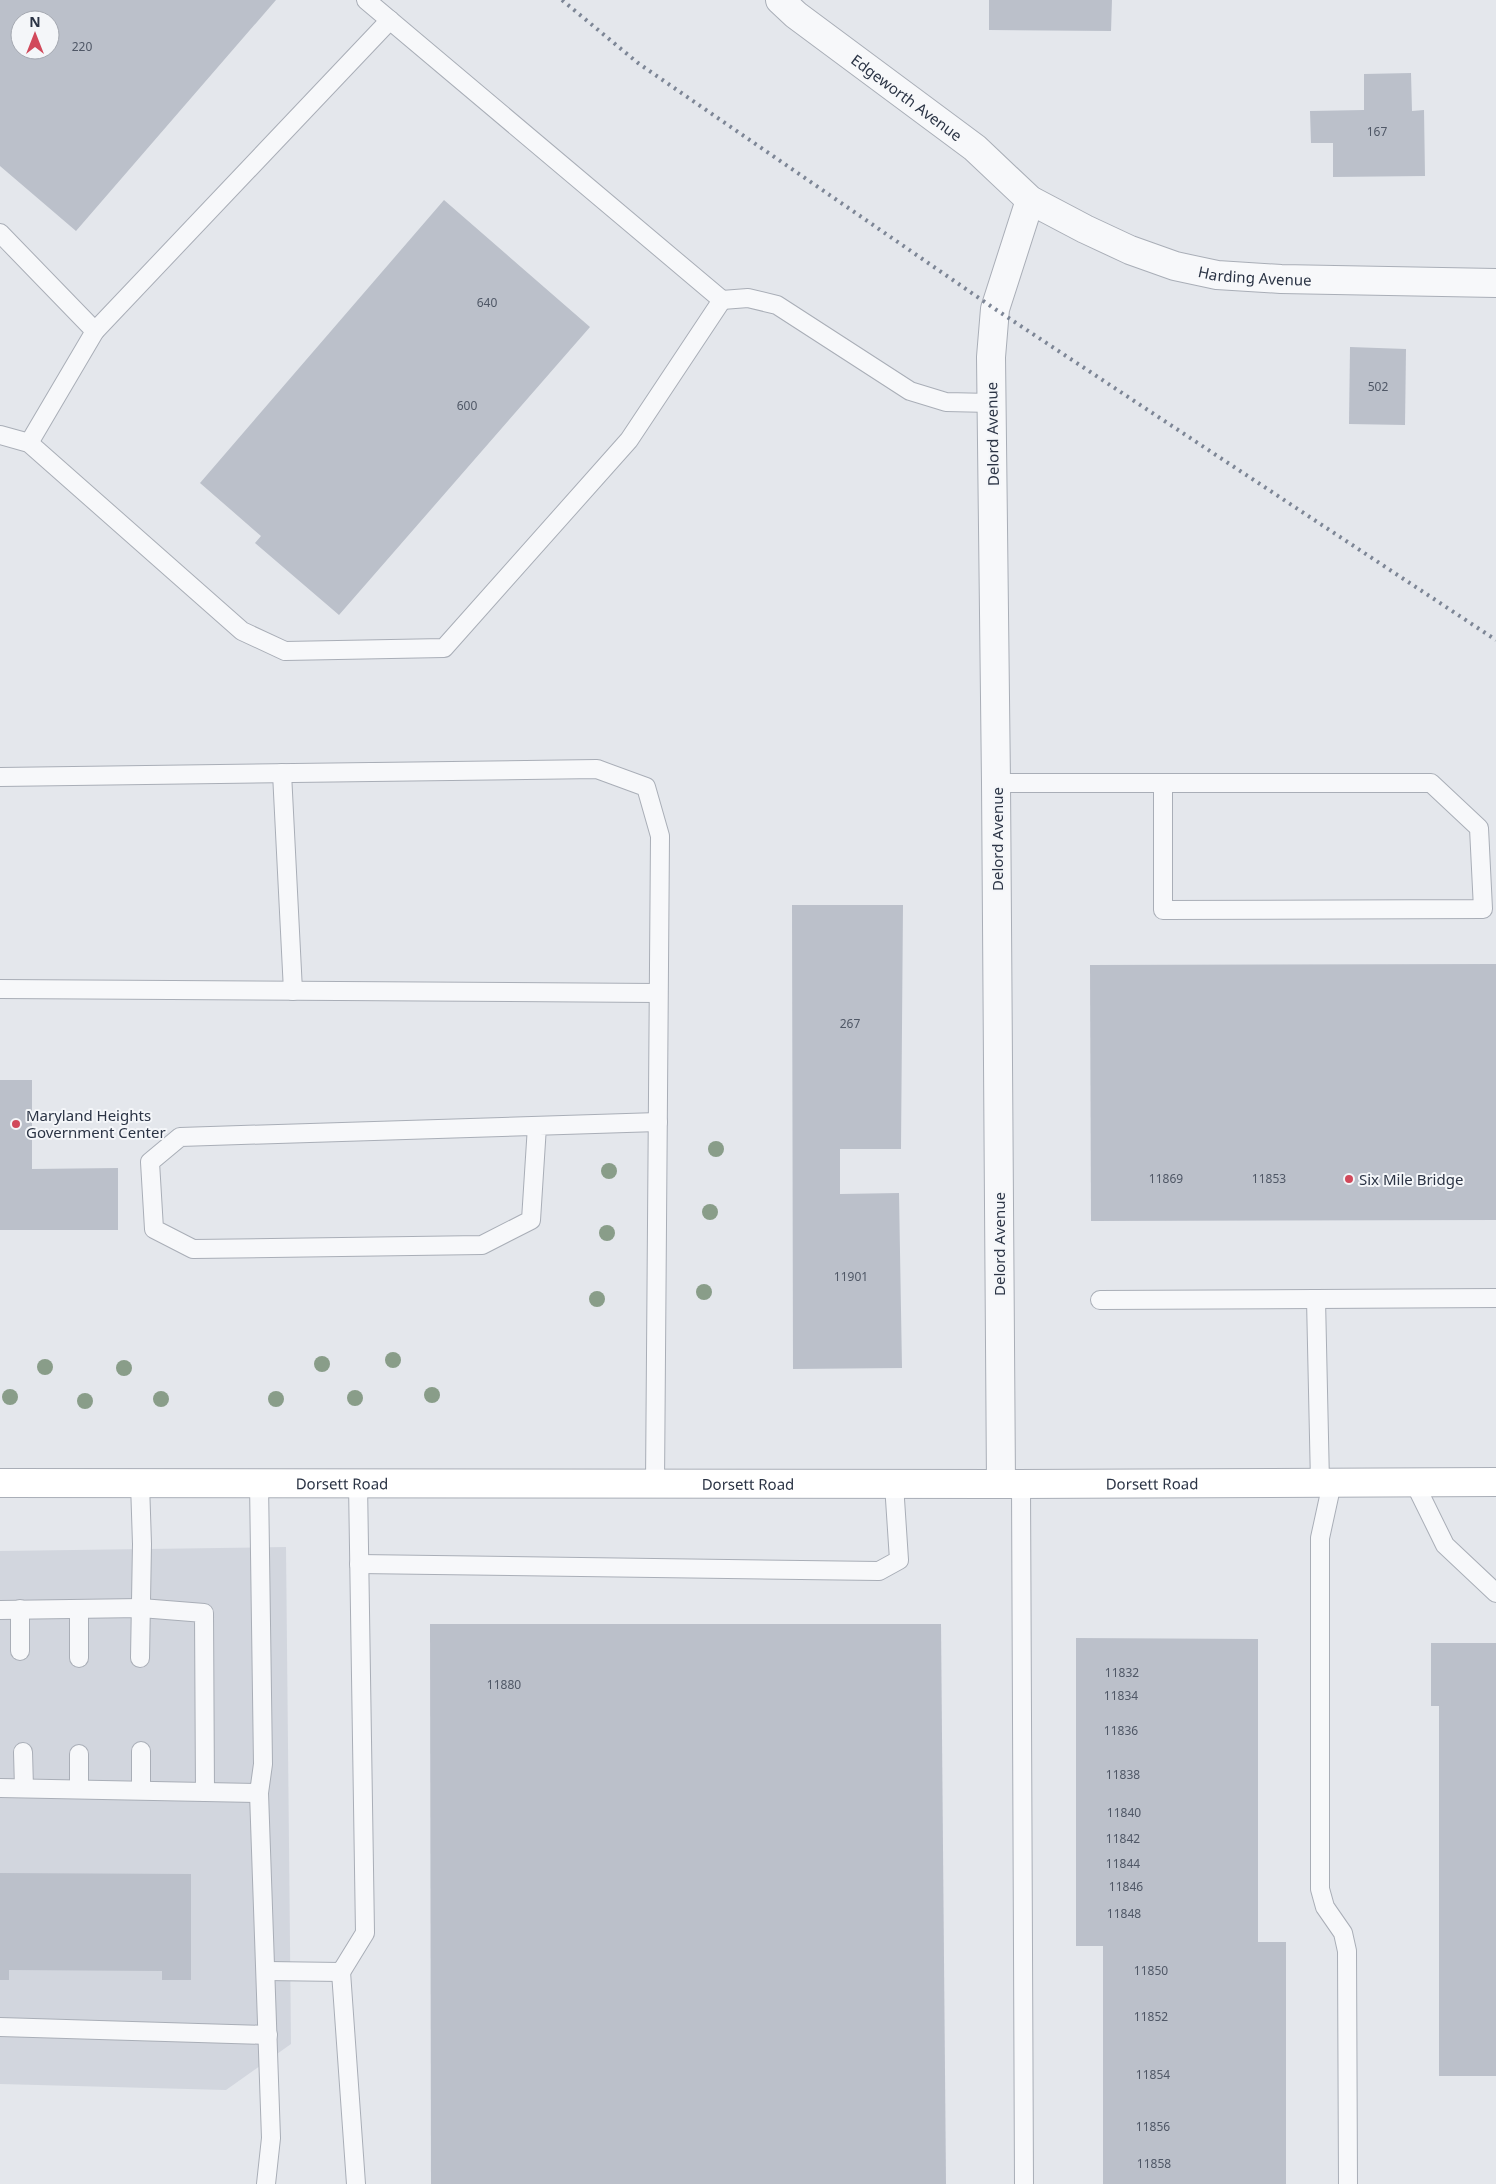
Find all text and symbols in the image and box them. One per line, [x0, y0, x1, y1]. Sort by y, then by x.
north arrow [10, 10, 60, 60]
text: N [29, 12, 41, 31]
house number: 220 [72, 38, 92, 55]
street label: Edgeworth Avenue [847, 50, 966, 145]
house number: 167 [1367, 123, 1387, 140]
street label: Harding Avenue [1196, 261, 1312, 290]
house number: 640 [477, 294, 497, 311]
house number: 502 [1368, 378, 1388, 395]
street label: Delord Avenue [981, 382, 1003, 486]
house number: 600 [457, 397, 477, 414]
street label: Delord Avenue [987, 787, 1007, 891]
house number: 267 [840, 1015, 860, 1032]
place label: Maryland Heights Government Center [26, 1105, 166, 1142]
marker: Maryland Heights Government Center [10, 1118, 22, 1130]
place label: Six Mile Bridge [1359, 1169, 1463, 1189]
house number: 11869 [1149, 1170, 1183, 1187]
house number: 11853 [1252, 1170, 1286, 1187]
marker: Six Mile Bridge [1343, 1173, 1355, 1185]
street label: Delord Avenue [989, 1192, 1009, 1296]
house number: 11901 [834, 1268, 868, 1285]
street label: Dorsett Road [296, 1473, 388, 1493]
street label: Dorsett Road [1106, 1473, 1198, 1494]
street label: Dorsett Road [702, 1474, 794, 1494]
house number: 11832 [1105, 1664, 1139, 1681]
house number: 11880 [487, 1676, 521, 1693]
house number: 11834 [1104, 1687, 1138, 1704]
house number: 11836 [1104, 1722, 1138, 1739]
house number: 11838 [1106, 1766, 1140, 1783]
house number: 11840 [1107, 1804, 1141, 1821]
house number: 11842 [1106, 1830, 1140, 1847]
house number: 11844 [1106, 1855, 1140, 1872]
house number: 11846 [1109, 1878, 1143, 1895]
house number: 11848 [1107, 1905, 1141, 1922]
house number: 11850 [1134, 1962, 1168, 1979]
house number: 11852 [1134, 2008, 1168, 2025]
house number: 11854 [1136, 2066, 1170, 2083]
house number: 11856 [1136, 2118, 1170, 2135]
house number: 11858 [1137, 2155, 1171, 2172]

